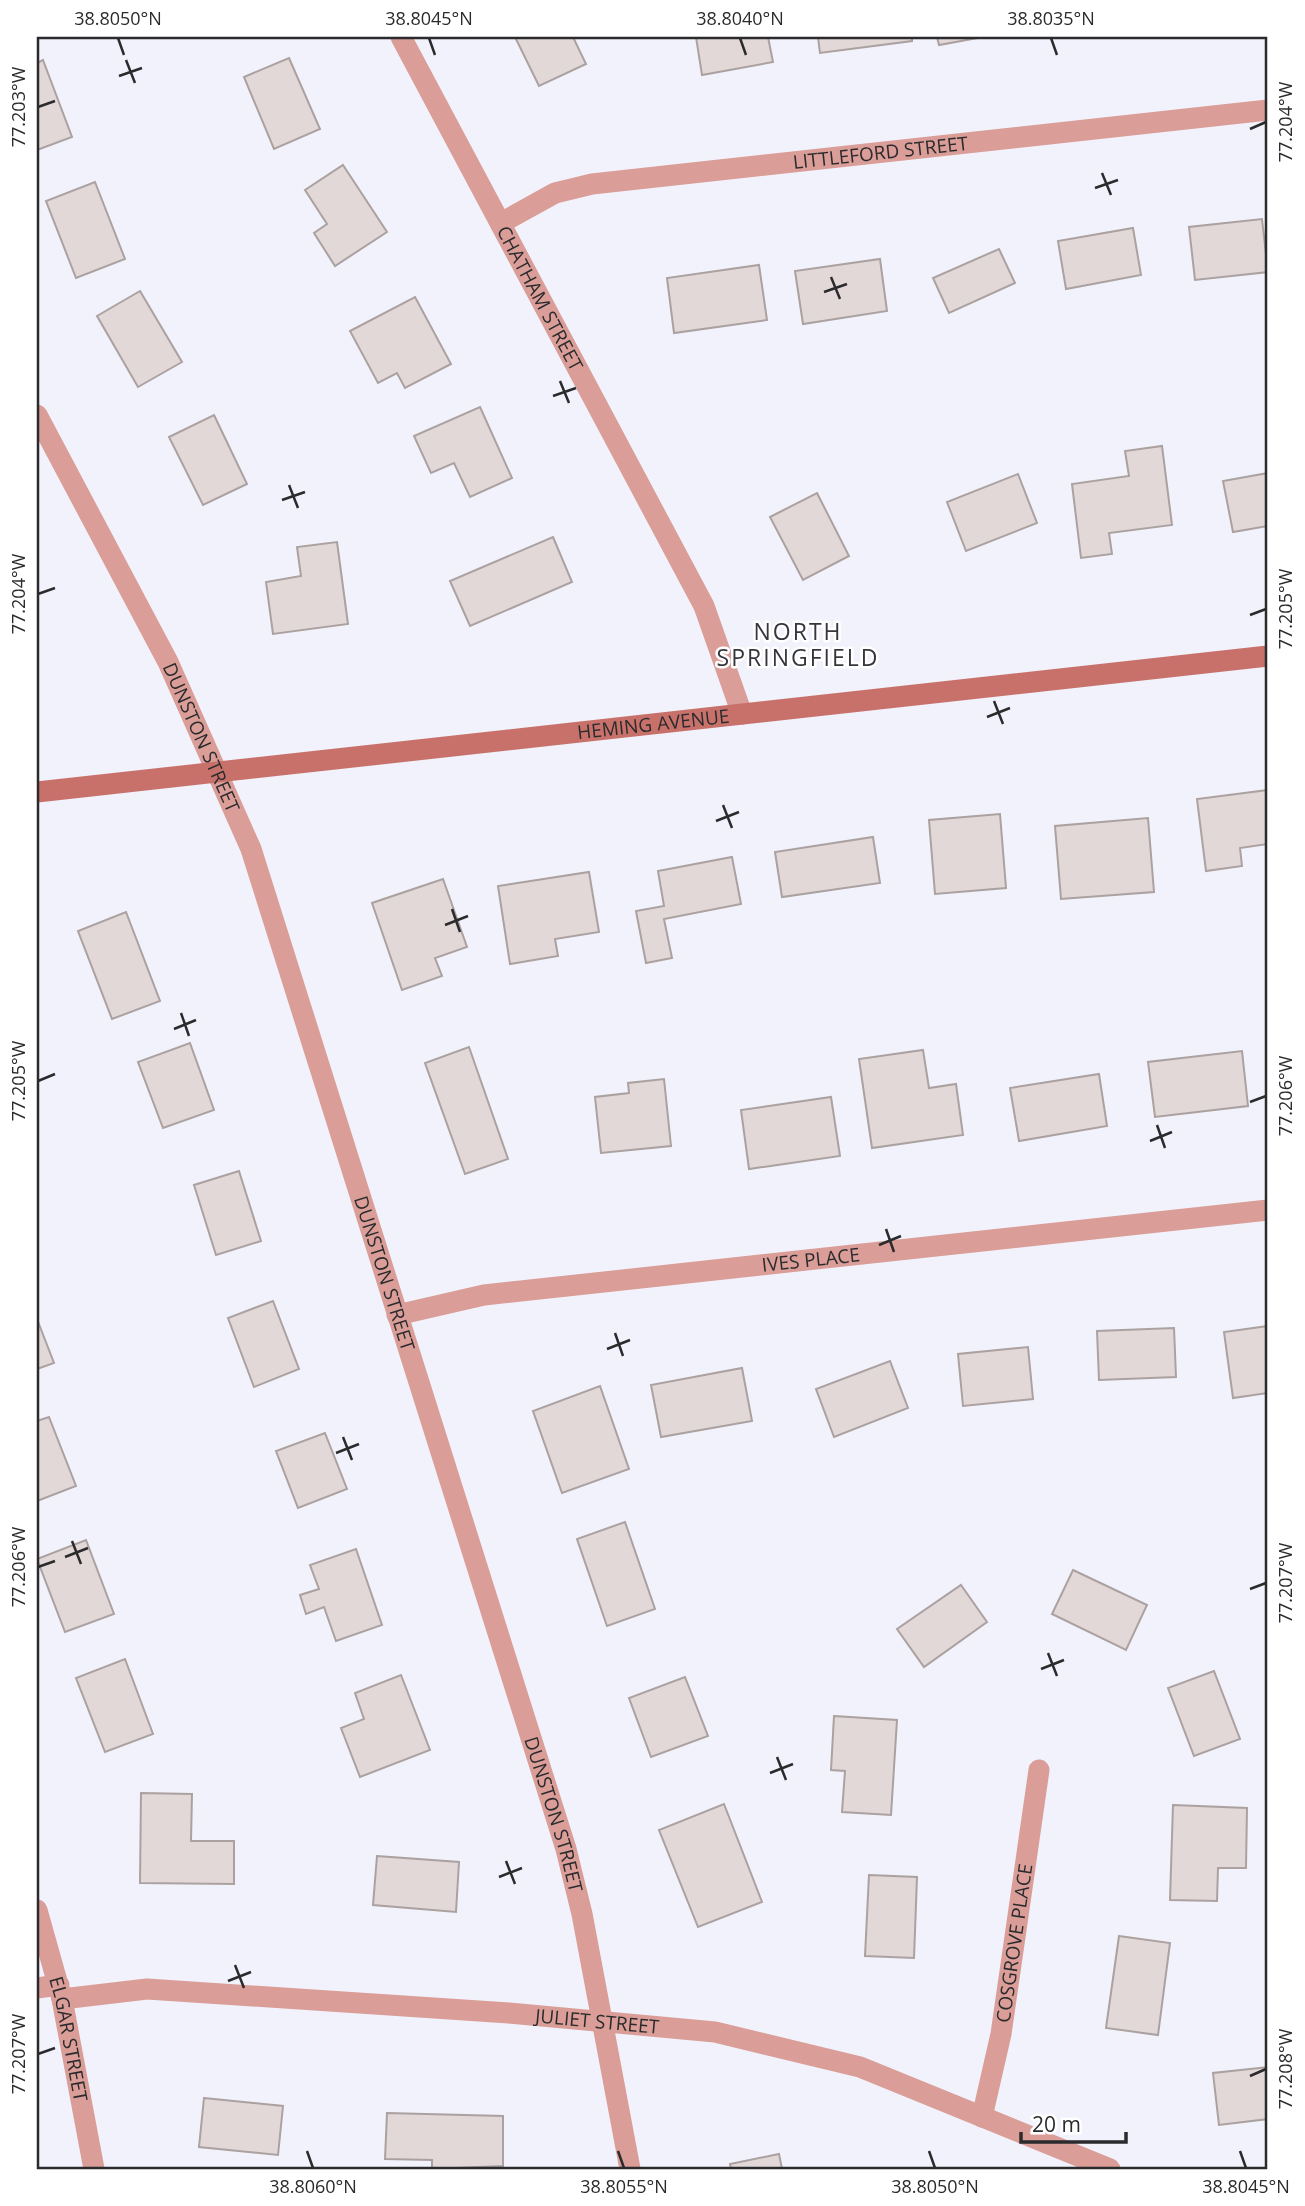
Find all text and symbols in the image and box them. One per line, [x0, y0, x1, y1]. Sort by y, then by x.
text: 38.8050°N [74, 6, 162, 30]
text: 38.8045°N [385, 6, 473, 30]
text: 38.8040°N [696, 6, 784, 30]
text: 38.8035°N [1007, 6, 1095, 30]
text: 77.203°W [6, 66, 30, 147]
text: 77.204°W [1273, 81, 1297, 162]
street label: LITTLEFORD STREET [792, 130, 970, 175]
street label: CHATHAM STREET [491, 221, 590, 376]
text: 77.204°W [6, 553, 30, 634]
text: 77.205°W [1273, 568, 1297, 649]
district label: NORTH SPRINGFIELD [717, 615, 879, 673]
street label: DUNSTON STREET [157, 658, 246, 817]
street label: HEMING AVENUE [576, 703, 731, 745]
text: 77.205°W [6, 1040, 30, 1121]
text: 77.206°W [1273, 1055, 1297, 1136]
street label: DUNSTON STREET [348, 1193, 421, 1355]
street label: IVES PLACE [760, 1241, 861, 1278]
text: 77.206°W [6, 1526, 30, 1607]
text: 77.207°W [1273, 1542, 1297, 1623]
street label: DUNSTON STREET [518, 1733, 589, 1895]
street label: COSGROVE PLACE [990, 1862, 1038, 2024]
street label: ELGAR STREET [43, 1973, 94, 2104]
street label: JULIET STREET [532, 2002, 661, 2040]
text: 77.207°W [6, 2013, 30, 2094]
text: 77.208°W [1273, 2028, 1297, 2109]
scale bar [1021, 2101, 1126, 2145]
text: 20 m [1032, 2110, 1081, 2138]
text: 38.8060°N [269, 2174, 357, 2198]
text: 38.8055°N [580, 2174, 668, 2198]
text: 38.8050°N [891, 2174, 979, 2198]
text: 38.8045°N [1202, 2174, 1290, 2198]

